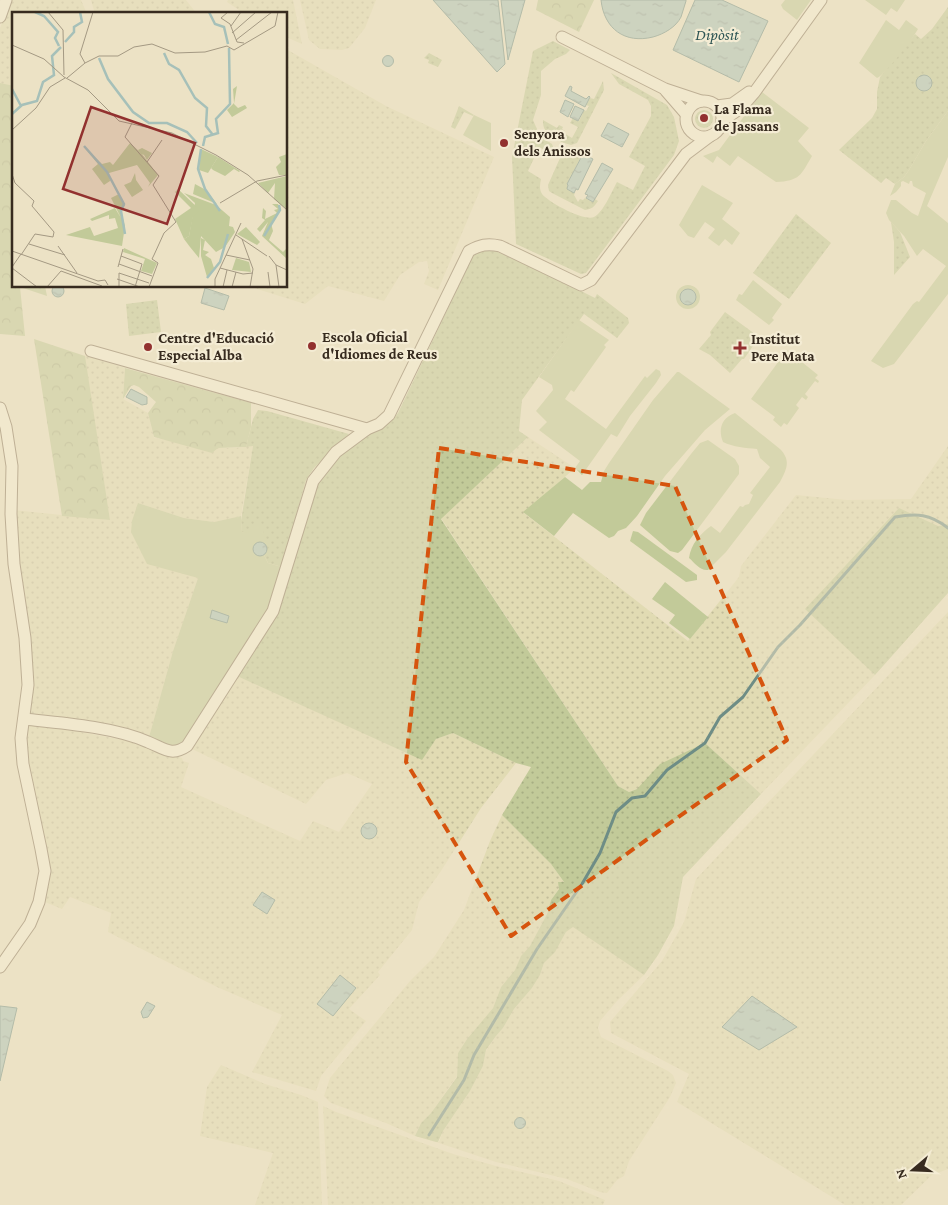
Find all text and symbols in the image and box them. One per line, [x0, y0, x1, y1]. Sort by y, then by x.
inset map [12, 12, 288, 288]
water label: Dipòsit [695, 26, 739, 44]
place label: La Flama de Jassans [714, 101, 779, 134]
marker: La Flama de Jassans [698, 112, 710, 124]
place label: Senyora dels Anissos [514, 126, 591, 159]
marker: Senyora dels Anissos [498, 137, 510, 149]
place label: Escola Oficial d'Idiomes de Reus [322, 329, 437, 362]
place label: Centre d'Educació Especial Alba [158, 330, 274, 363]
place label: Institut Pere Mata [751, 331, 815, 364]
marker: Escola Oficial d'Idiomes de Reus [306, 340, 318, 352]
marker: Centre d'Educació Especial Alba [142, 341, 154, 353]
marker: Institut Pere Mata [733, 341, 747, 355]
north arrow [888, 1145, 938, 1195]
text: N [891, 1167, 910, 1181]

